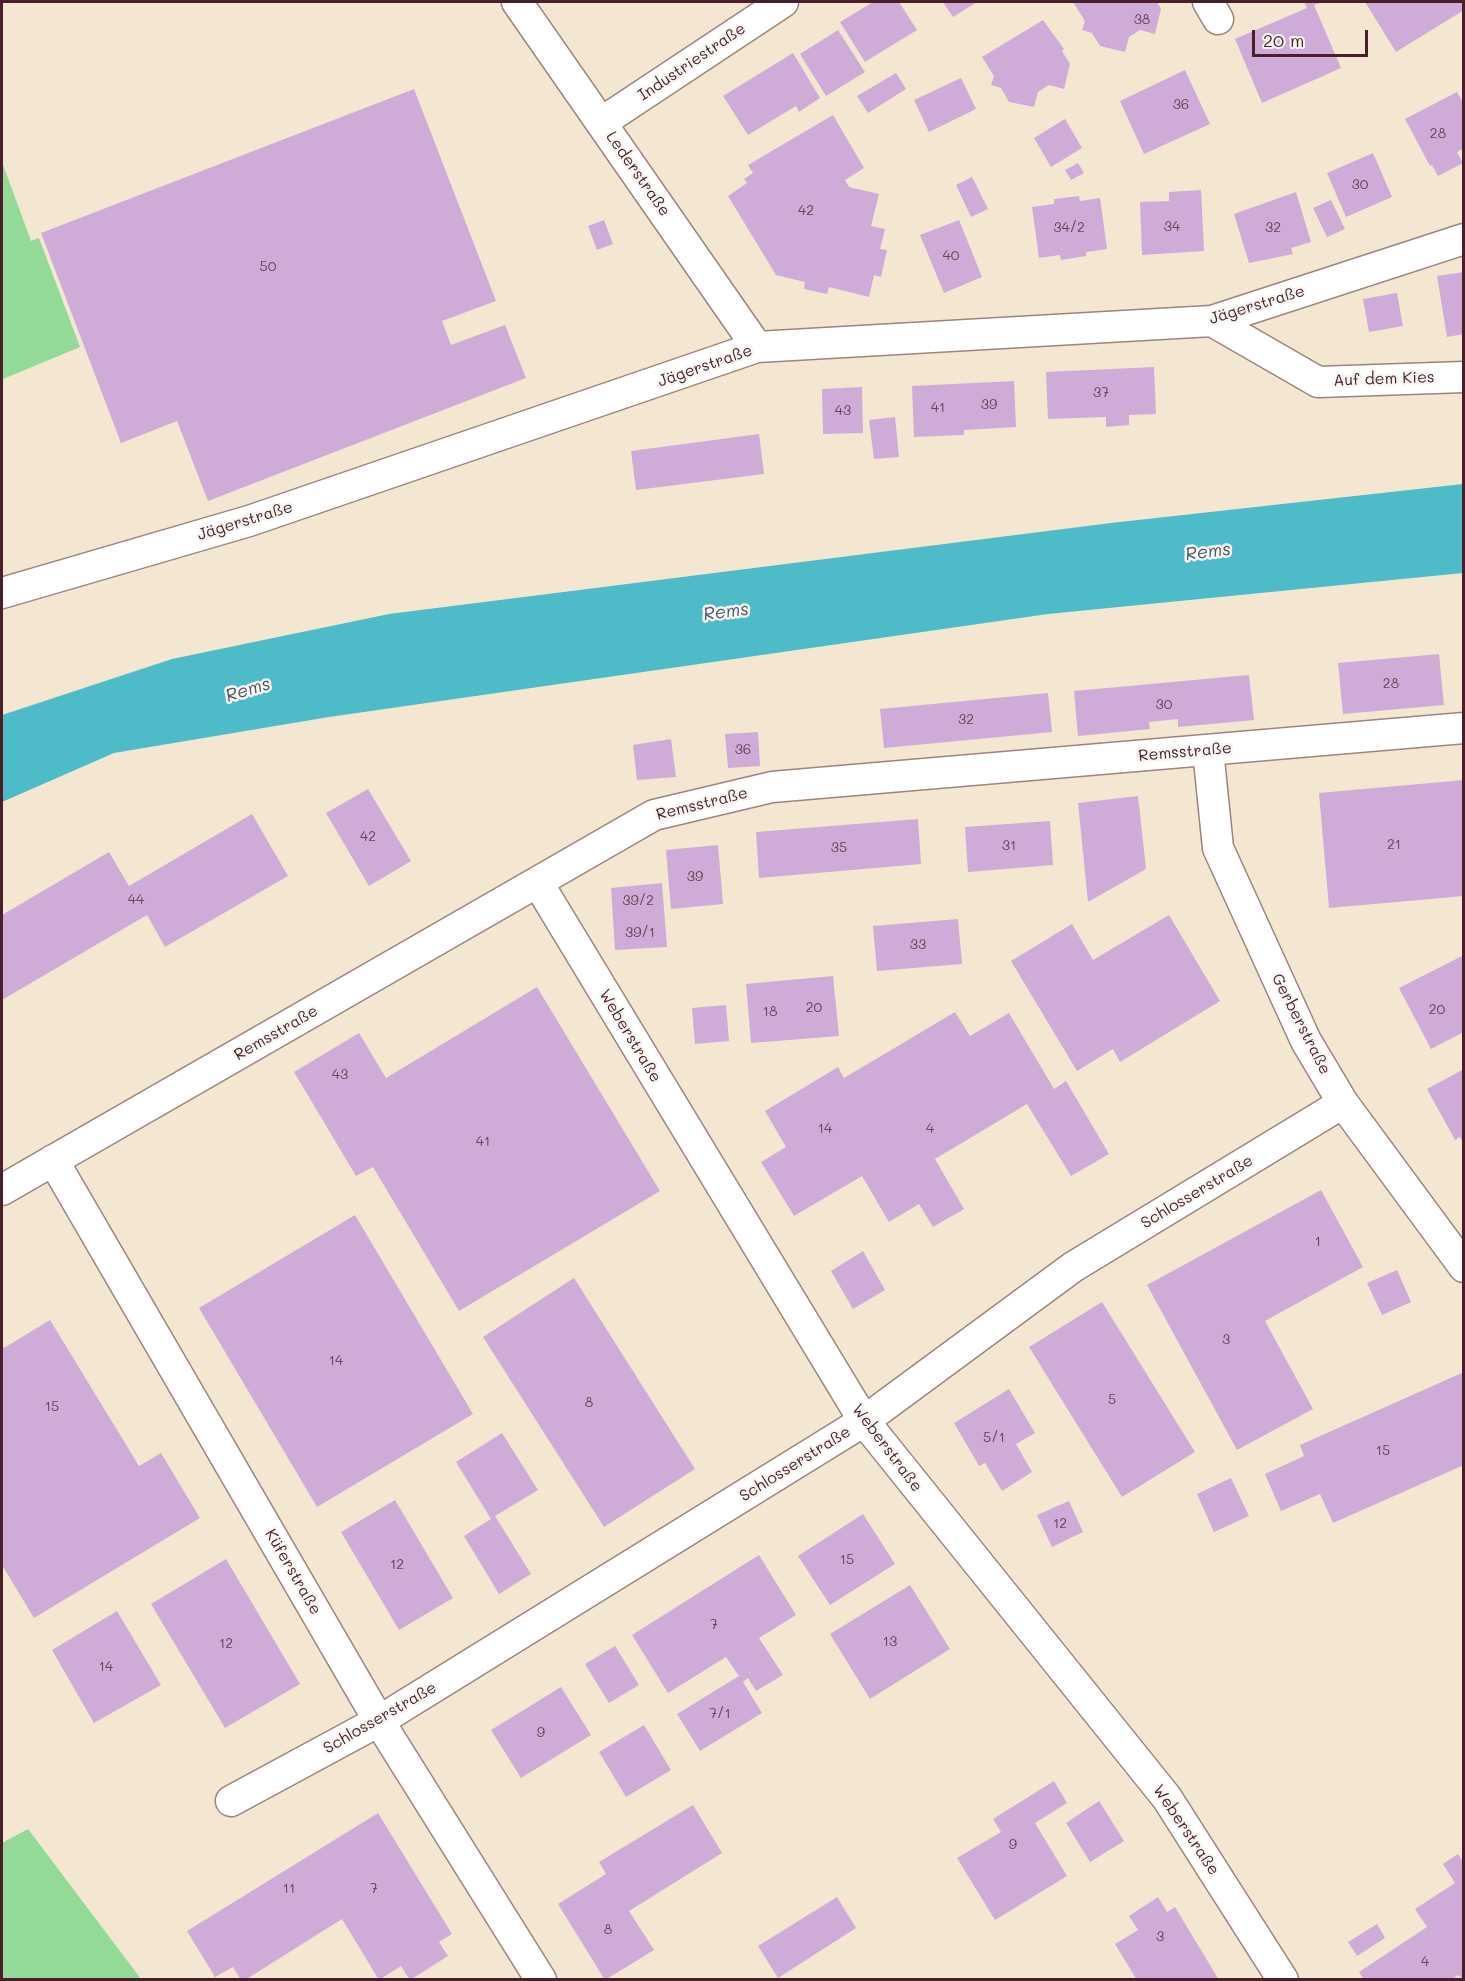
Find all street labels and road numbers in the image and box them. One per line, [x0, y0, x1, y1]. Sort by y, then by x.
street label: Industriestraße [635, 19, 749, 105]
street label: Lederstraße [602, 128, 674, 220]
street label: Jägerstraße [1207, 281, 1307, 329]
street label: Jägerstraße [655, 341, 755, 391]
street label: Auf dem Kies [1333, 368, 1435, 390]
street label: Jägerstraße [195, 497, 295, 545]
street label: Remsstraße [1138, 738, 1232, 766]
street label: Remsstraße [654, 783, 750, 825]
street label: Gerberstraße [1267, 970, 1335, 1078]
street label: Weberstraße [595, 986, 665, 1086]
street label: Remsstraße [231, 1001, 321, 1065]
street label: Schlosserstraße [1137, 1151, 1257, 1233]
street label: Weberstraße [848, 1400, 926, 1496]
street label: Schlosserstraße [736, 1422, 854, 1506]
street label: Küferstraße [261, 1526, 325, 1618]
street label: Schlosserstraße [320, 1678, 440, 1758]
street label: Weberstraße [1149, 1781, 1223, 1879]

